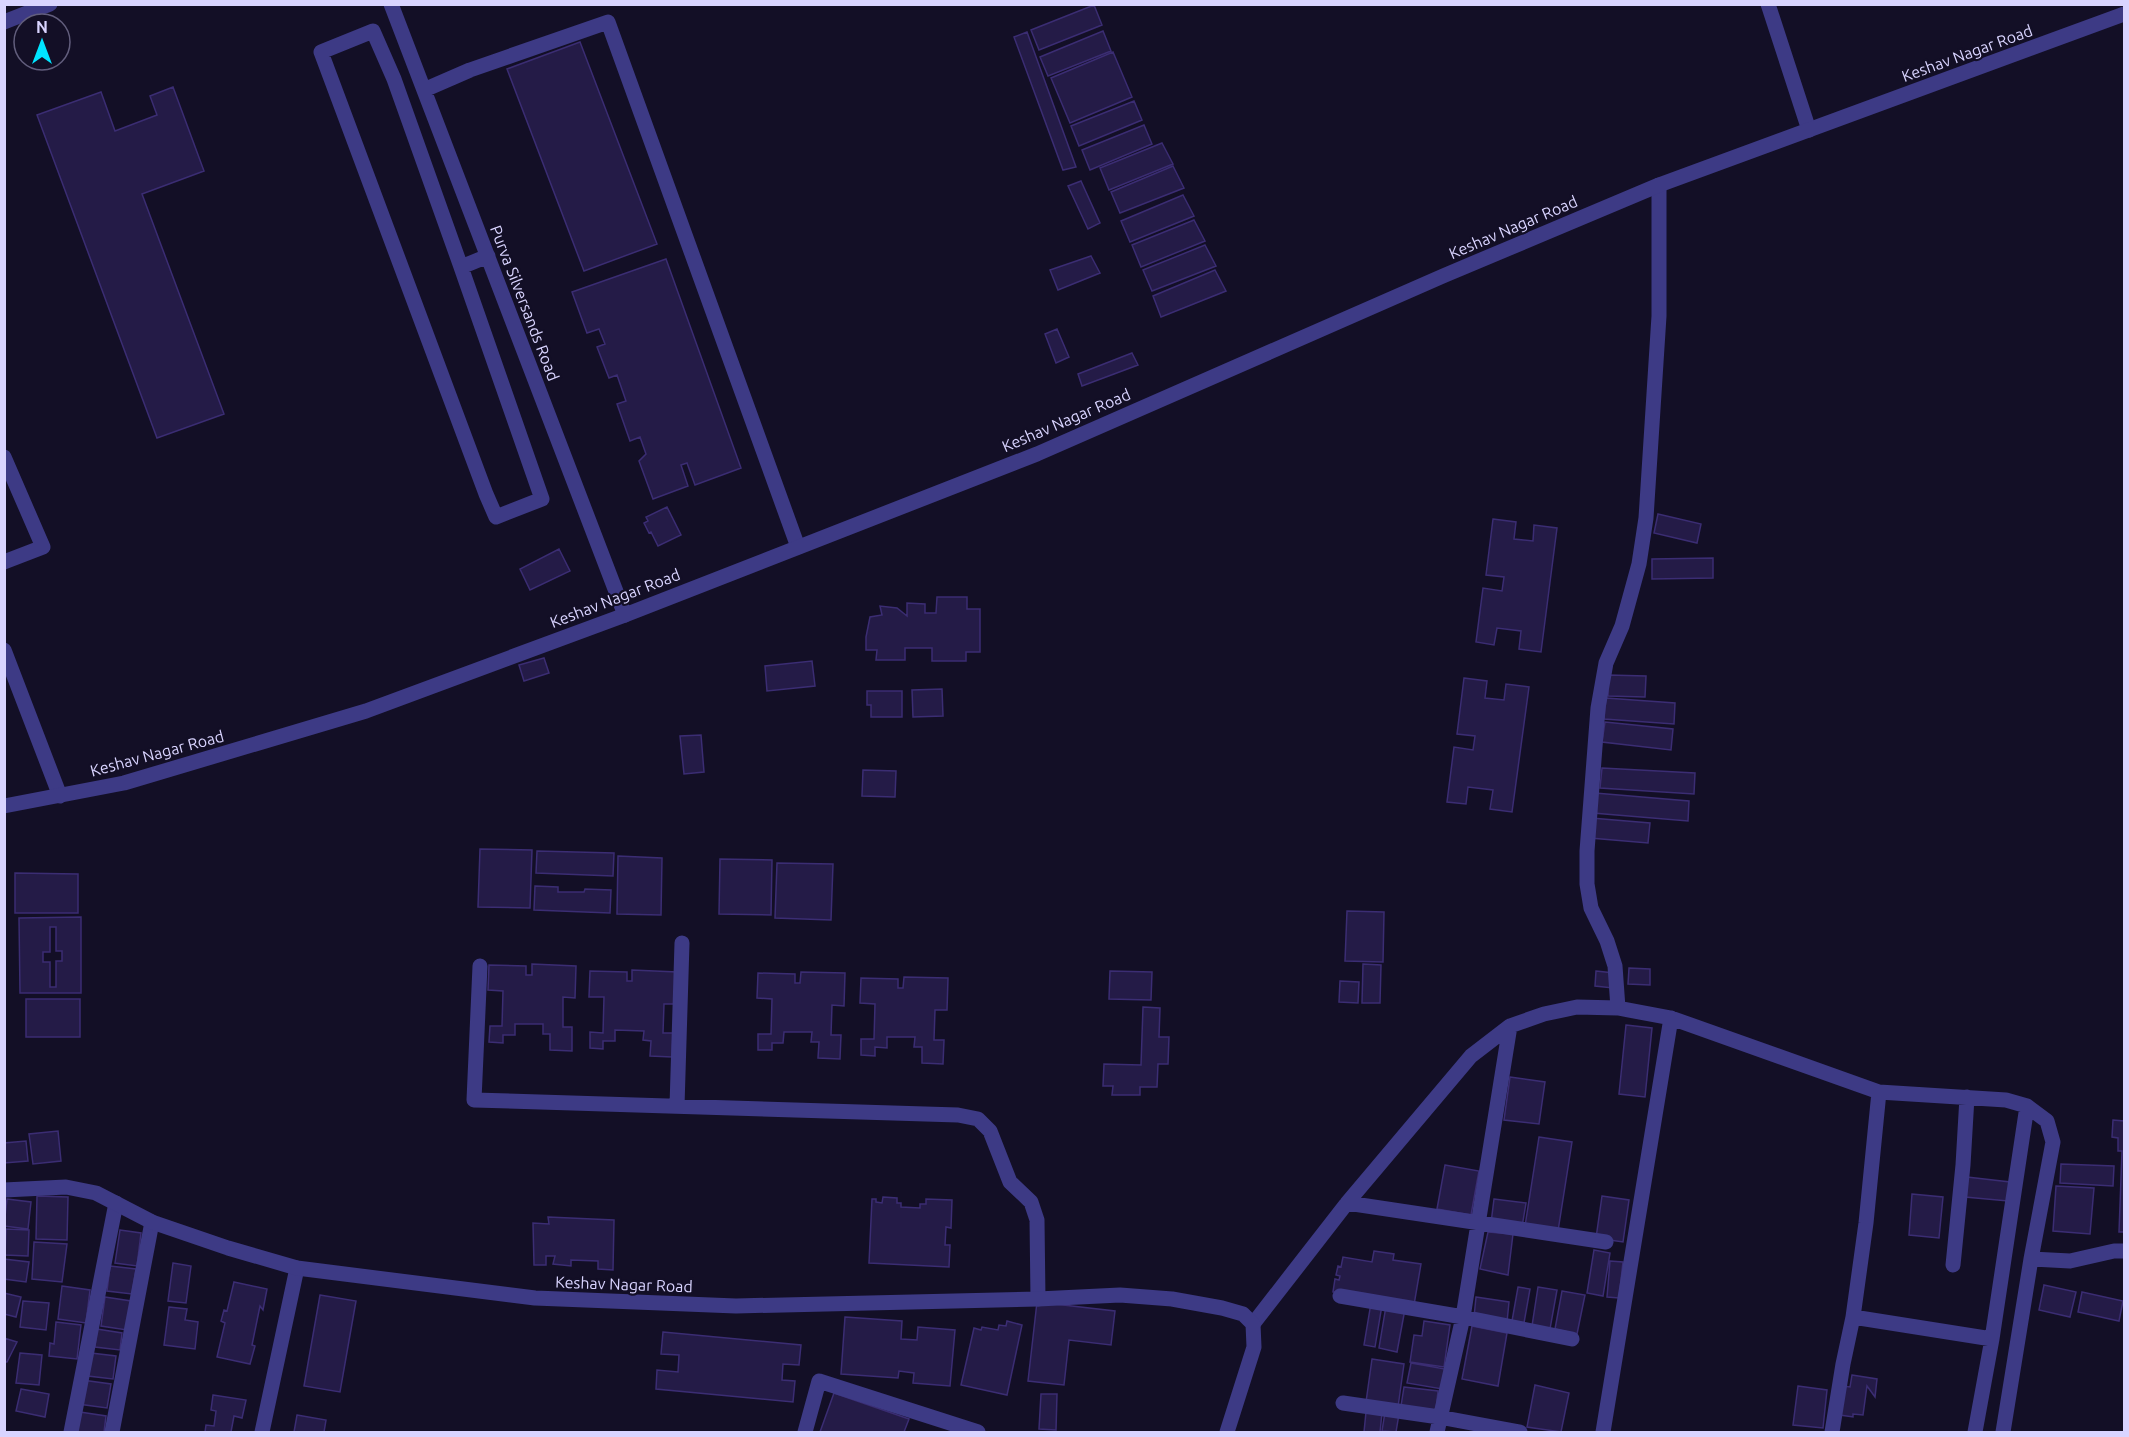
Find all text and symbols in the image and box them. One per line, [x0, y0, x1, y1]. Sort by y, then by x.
north arrow [12, 12, 72, 72]
text: N [36, 18, 48, 36]
street label: Keshav Nagar Road [1899, 21, 2035, 85]
street label: Keshav Nagar Road [1446, 192, 1580, 262]
street label: Purva Silversands Road [487, 223, 563, 383]
street label: Keshav Nagar Road [999, 385, 1133, 455]
street label: Keshav Nagar Road [547, 565, 683, 631]
street label: Keshav Nagar Road [88, 726, 226, 780]
street label: Keshav Nagar Road [555, 1273, 693, 1295]

